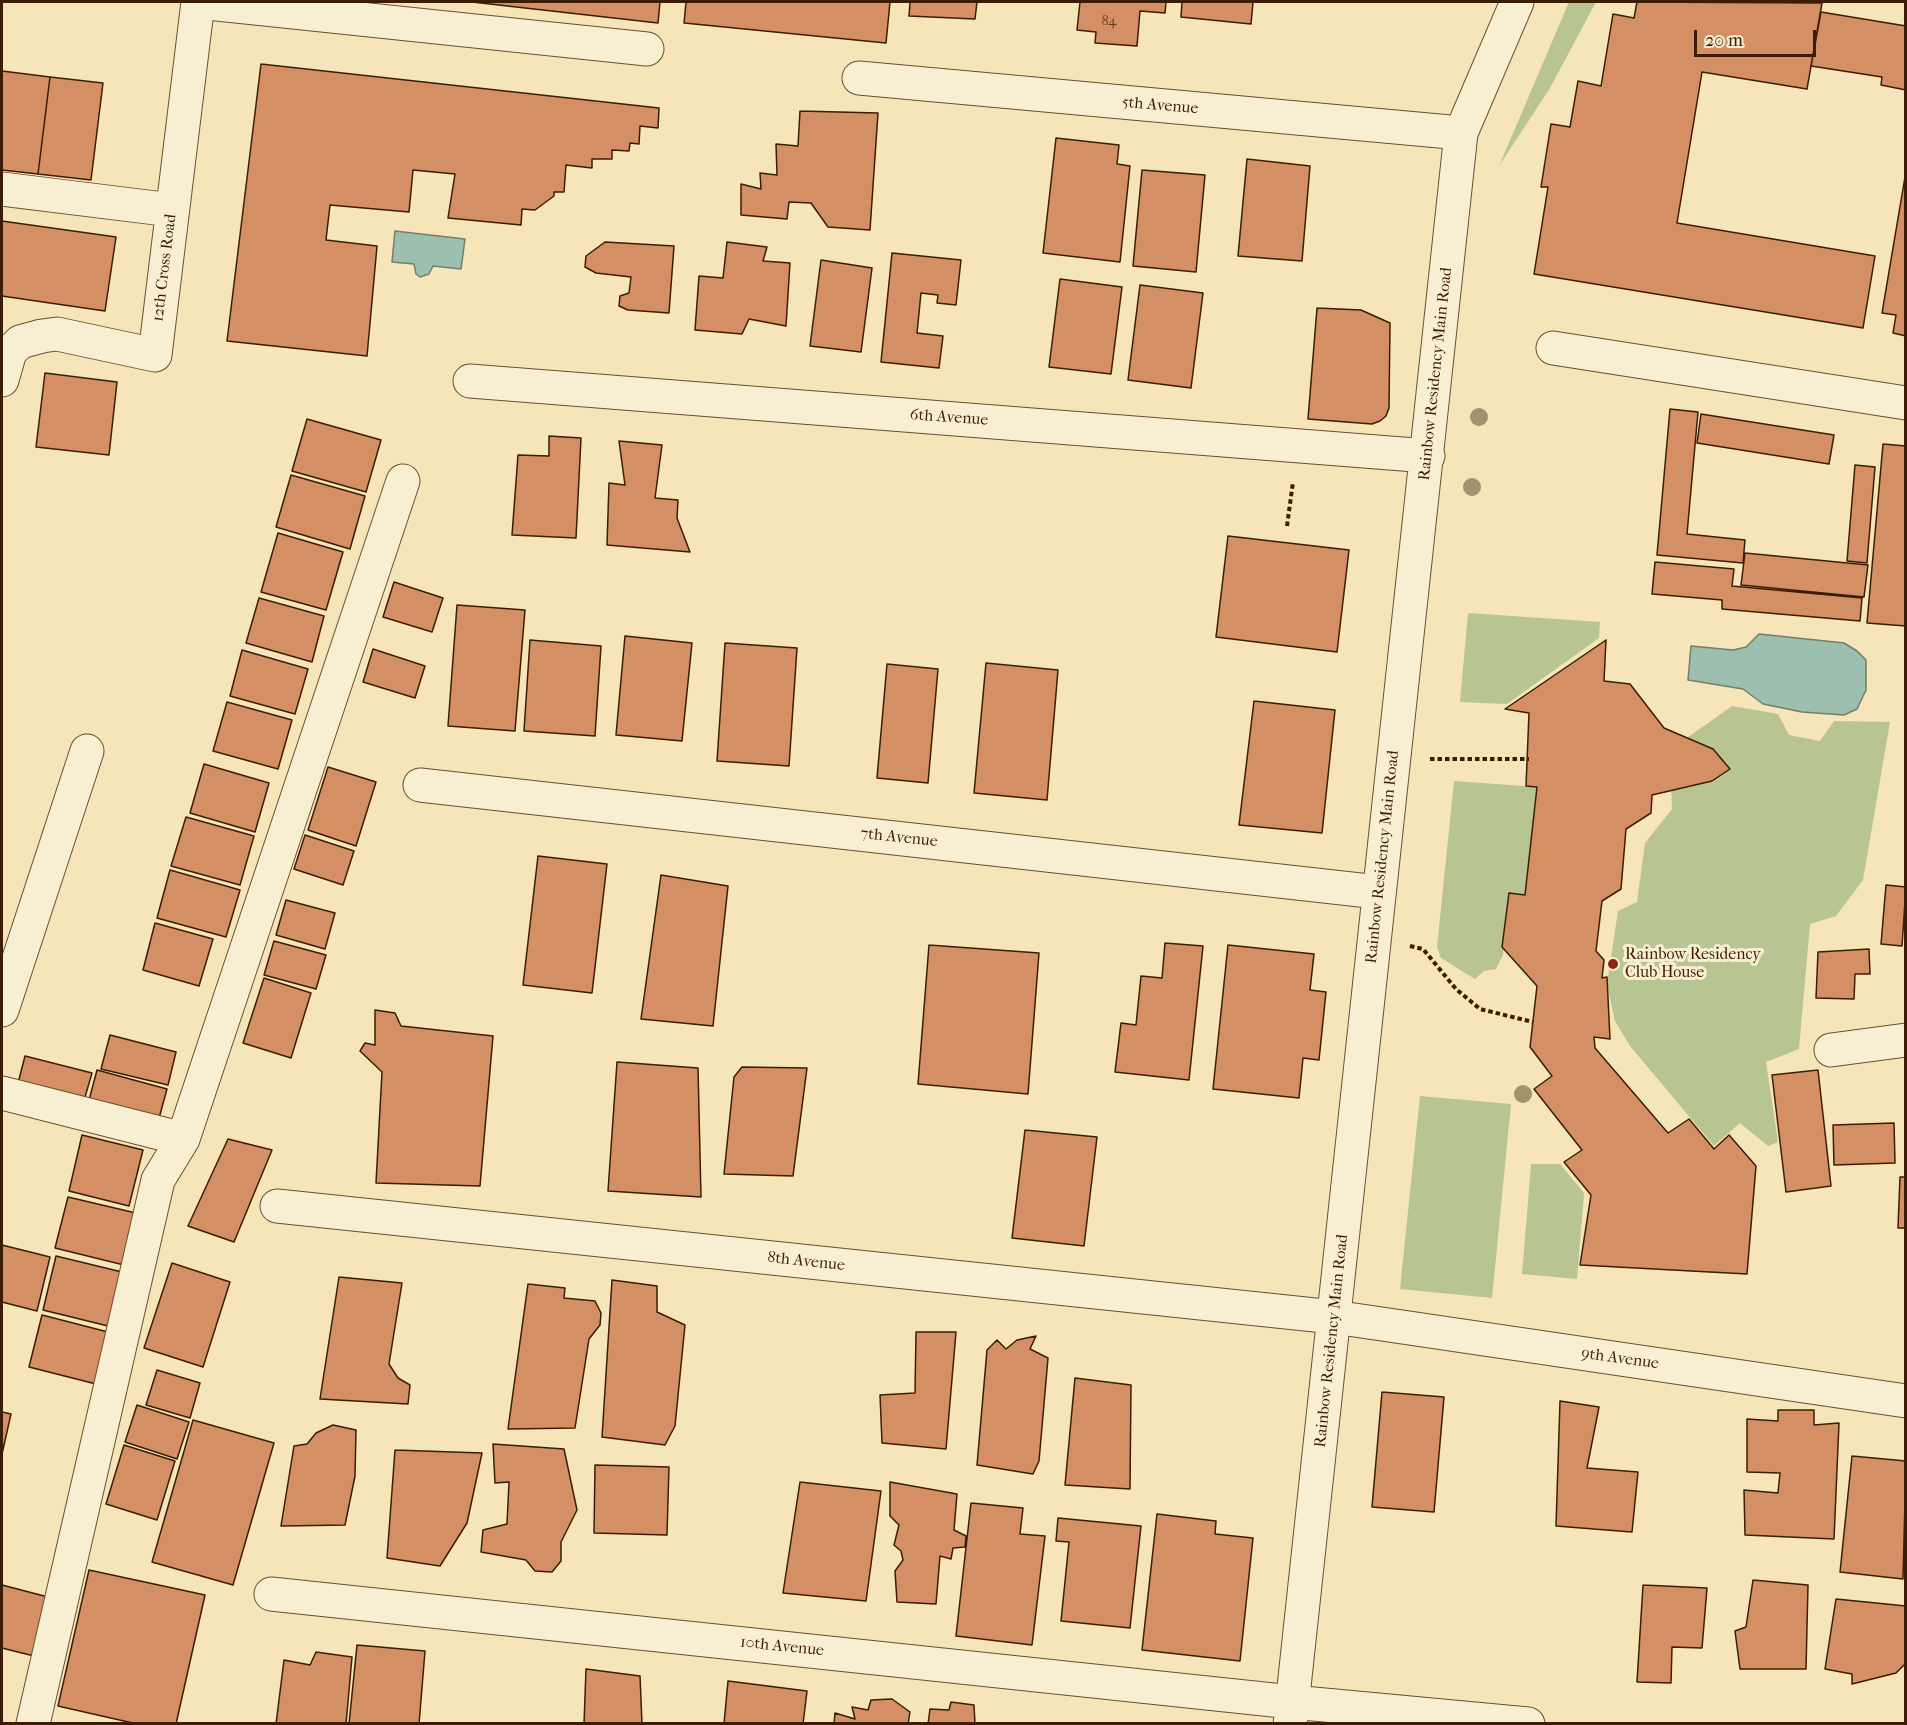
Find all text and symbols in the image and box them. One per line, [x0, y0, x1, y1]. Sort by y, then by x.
house number: 84 [1101, 14, 1117, 30]
scale bar [1697, 18, 1818, 56]
text: 20 m [1705, 30, 1743, 51]
street label: 5th Avenue [1121, 93, 1199, 119]
street label: 12th Cross Road [149, 213, 181, 323]
street label: Rainbow Residency Main Road [1415, 266, 1457, 482]
street label: 6th Avenue [909, 406, 989, 430]
street label: Rainbow Residency Main Road [1362, 749, 1404, 965]
street label: 7th Avenue [859, 824, 939, 852]
place label: Rainbow Residency Club House [1625, 945, 1761, 983]
marker: Rainbow Residency Club House [1606, 957, 1620, 971]
street label: Rainbow Residency Main Road [1311, 1233, 1353, 1449]
street label: 8th Avenue [766, 1248, 846, 1276]
street label: 9th Avenue [1580, 1344, 1660, 1374]
street label: 10th Avenue [739, 1633, 825, 1661]

